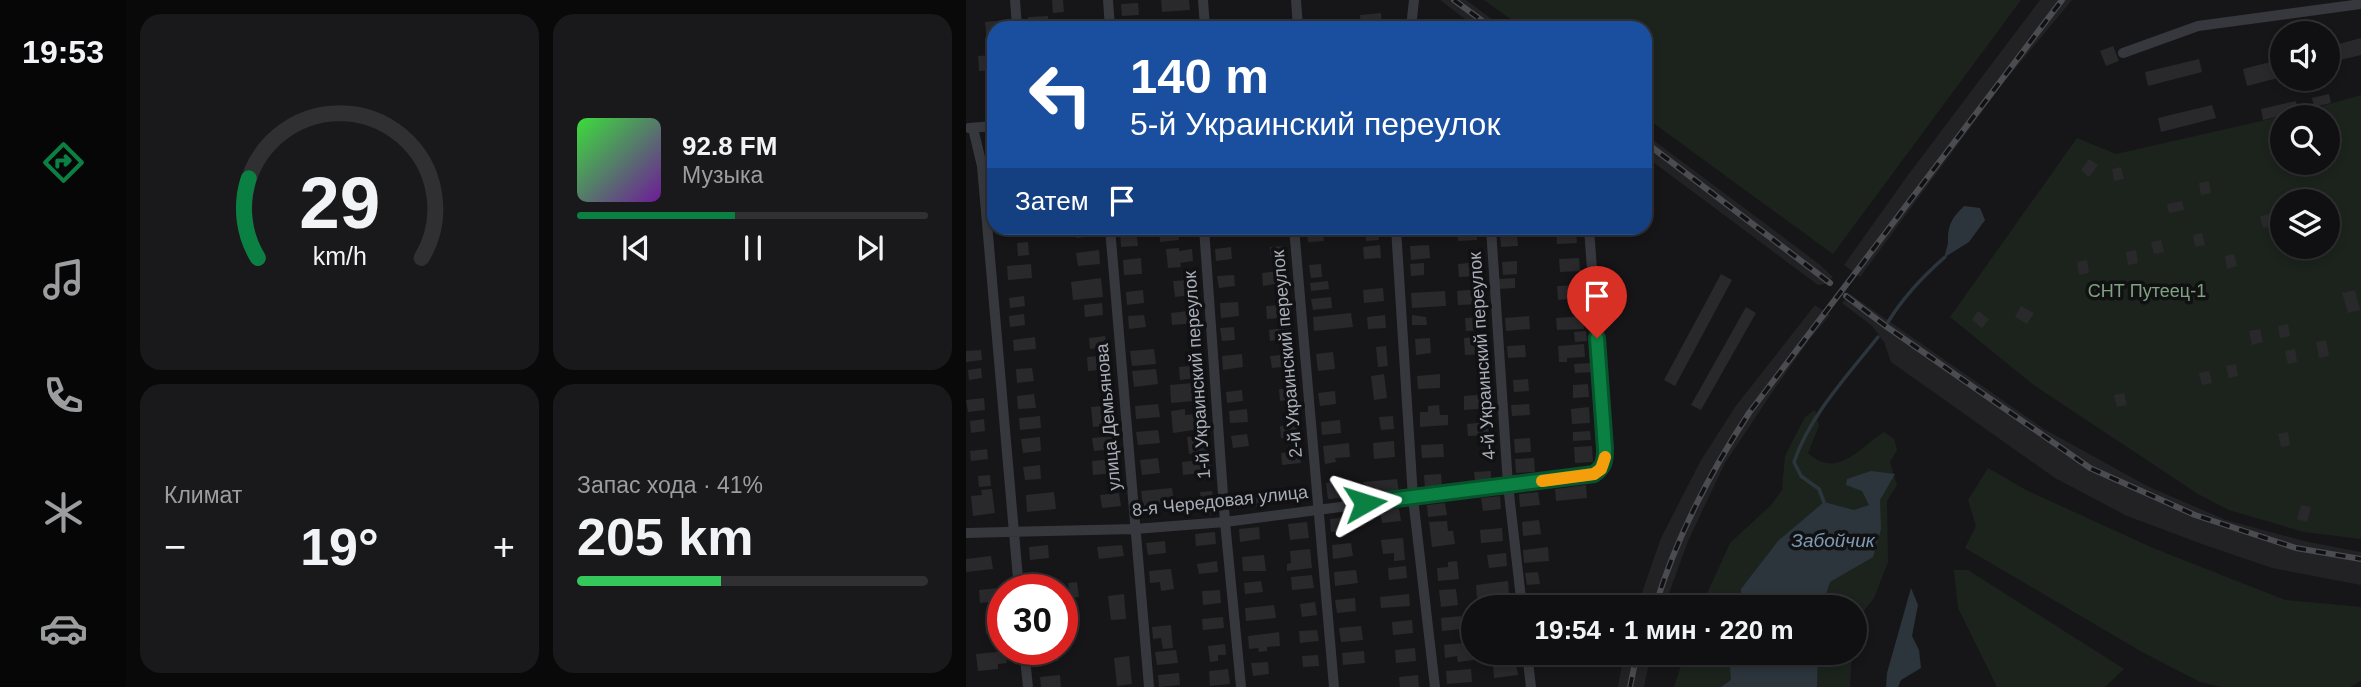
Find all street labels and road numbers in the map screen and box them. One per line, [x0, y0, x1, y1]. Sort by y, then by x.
street label: 2-й Украинский переулок [1268, 249, 1306, 459]
street label: 4-й Украинский переулок [1465, 251, 1499, 461]
street label: 1-й Украинский переулок [1180, 270, 1214, 480]
street label: улица Демьянова [1092, 342, 1124, 491]
street label: 8-я Чередовая улица [1131, 482, 1310, 520]

